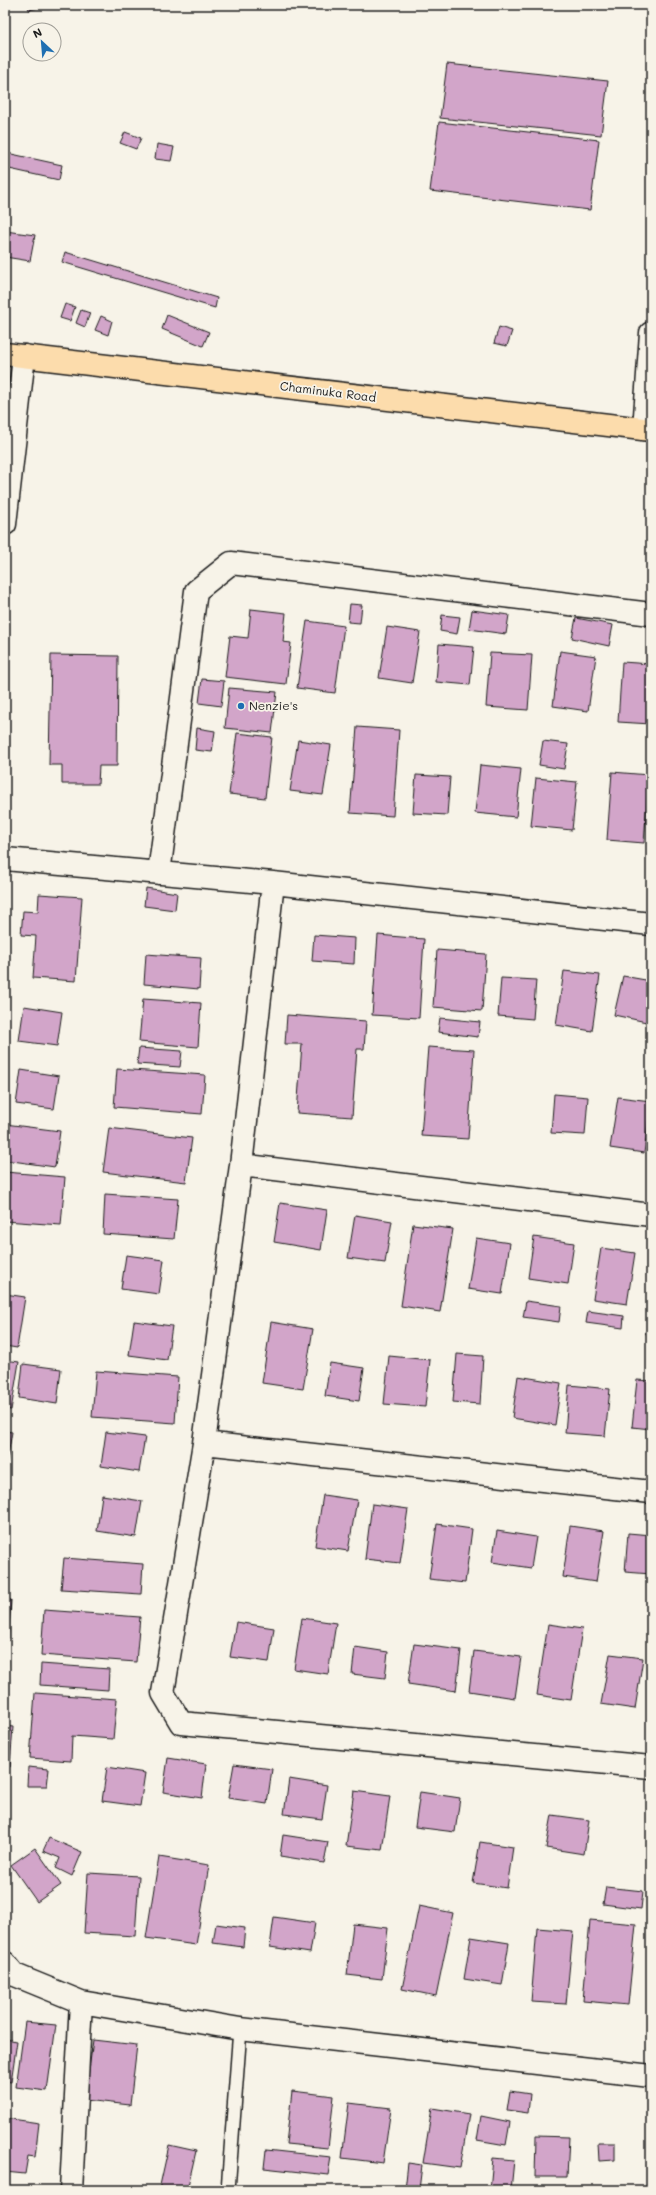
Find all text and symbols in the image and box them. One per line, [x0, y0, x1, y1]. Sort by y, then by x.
north arrow [22, 22, 62, 62]
text: N [30, 24, 44, 41]
street label: Chaminuka Road [279, 377, 378, 405]
place label: Nenzie's [249, 697, 298, 713]
marker: Nenzie's [236, 701, 246, 711]

